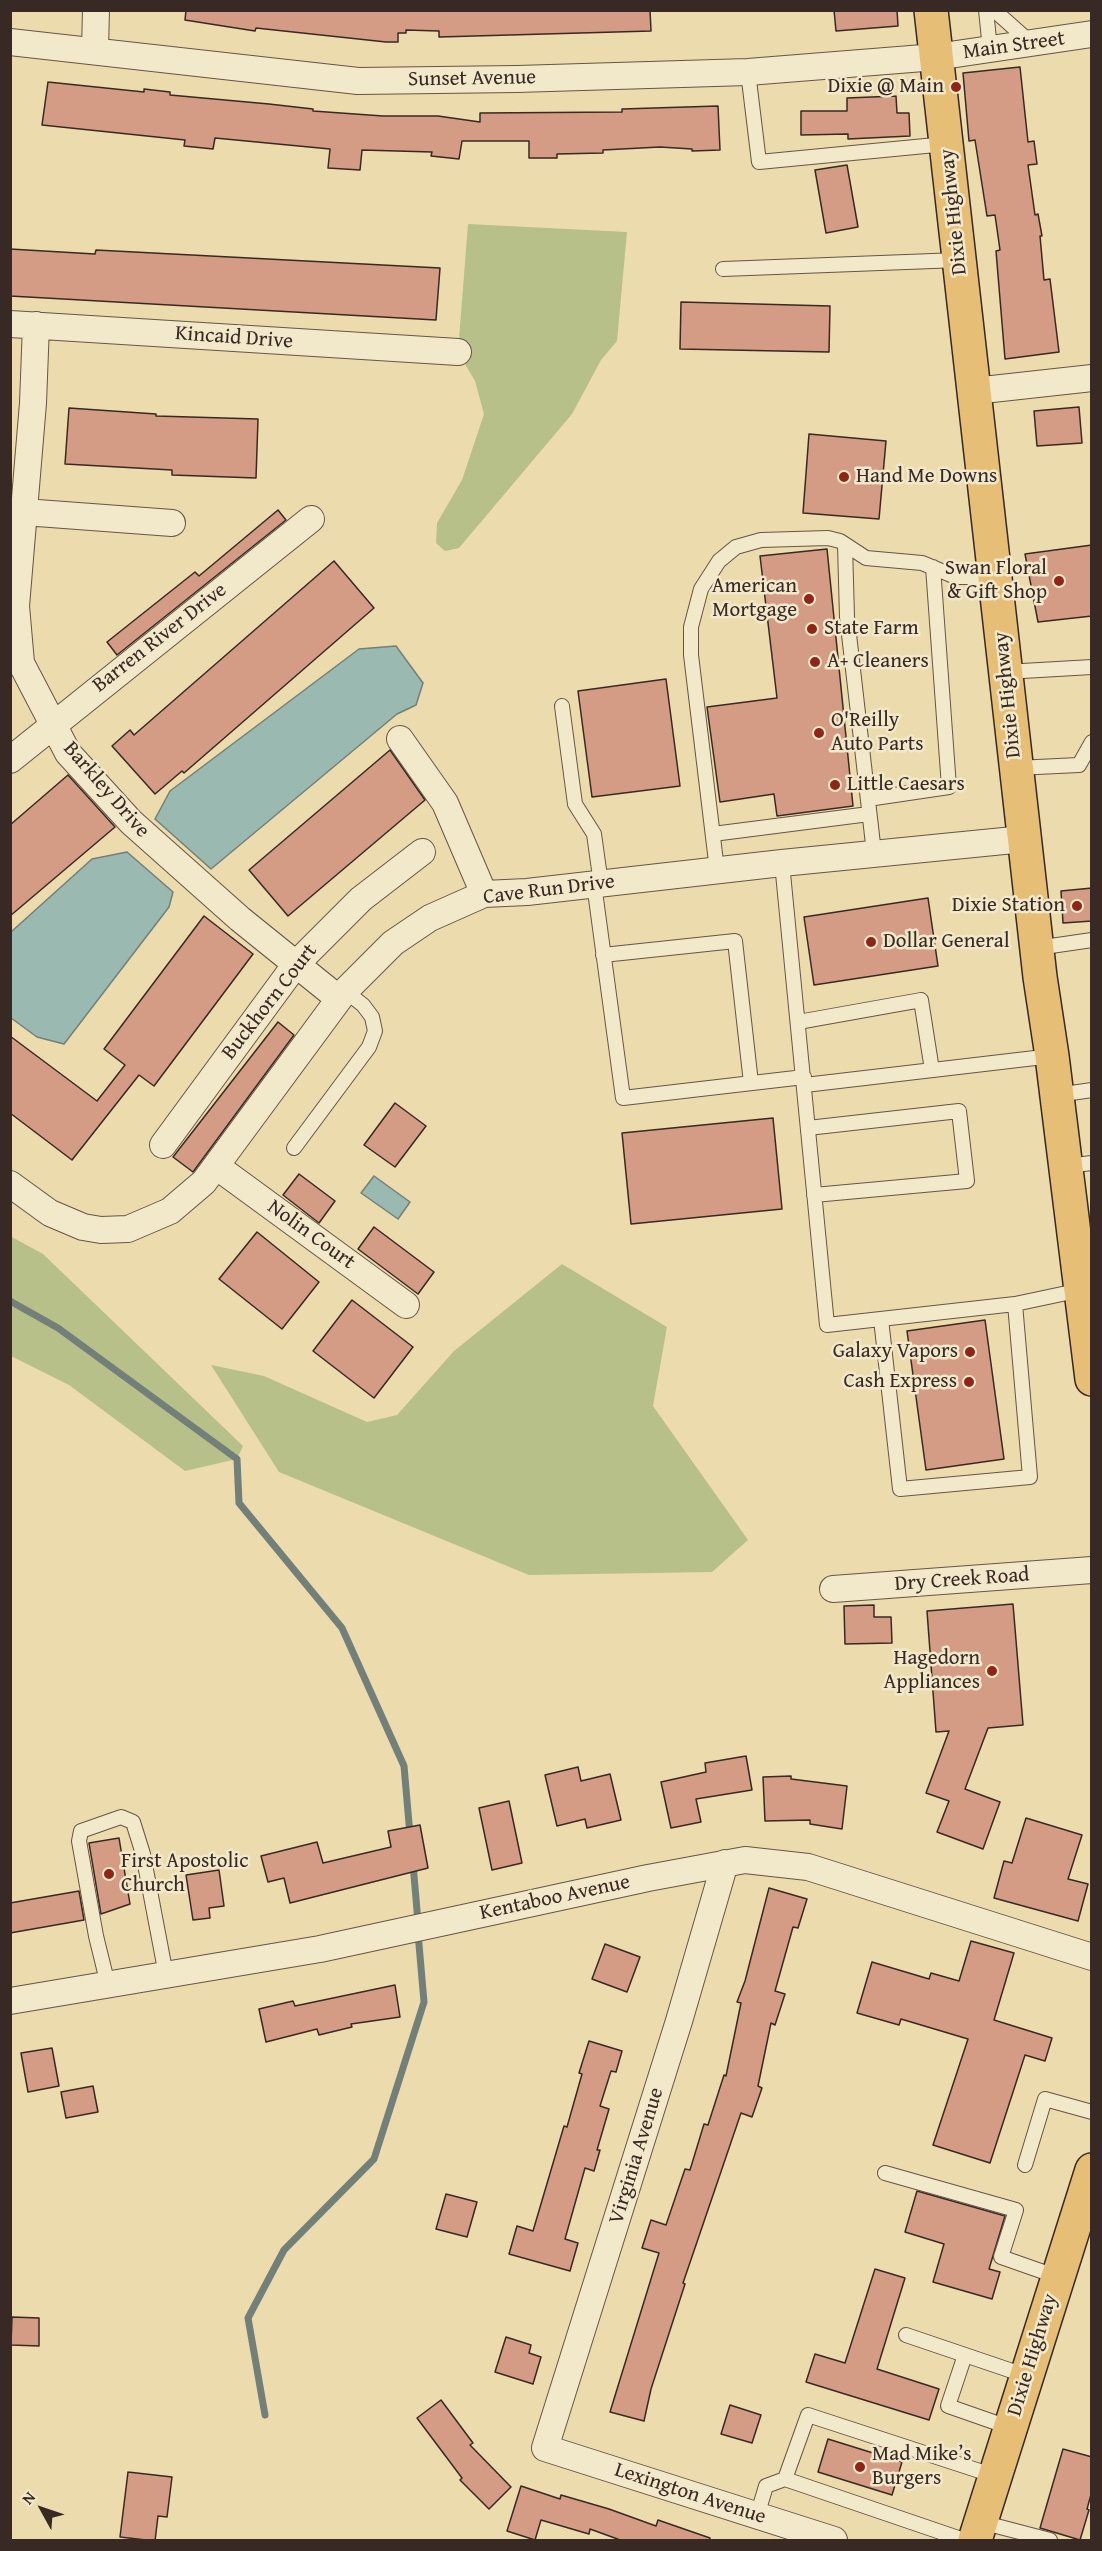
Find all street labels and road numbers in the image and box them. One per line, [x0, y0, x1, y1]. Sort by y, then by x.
street label: Main Street [961, 26, 1067, 66]
street label: Sunset Avenue [408, 65, 536, 93]
street label: Dixie Highway [935, 148, 973, 276]
street label: Kincaid Drive [174, 321, 294, 355]
street label: Barren River Drive [88, 578, 232, 698]
street label: Dixie Highway [989, 631, 1027, 759]
street label: Barkley Drive [57, 737, 155, 843]
street label: Cave Run Drive [482, 869, 616, 911]
street label: Buckhorn Court [217, 939, 323, 1065]
street label: Nolin Court [262, 1195, 360, 1275]
street label: Dry Creek Road [894, 1563, 1030, 1597]
street label: Kentaboo Avenue [478, 1870, 632, 1926]
street label: Virginia Avenue [604, 2085, 670, 2227]
street label: Dixie Highway [1002, 2291, 1064, 2419]
street label: Lexington Avenue [611, 2458, 769, 2530]

